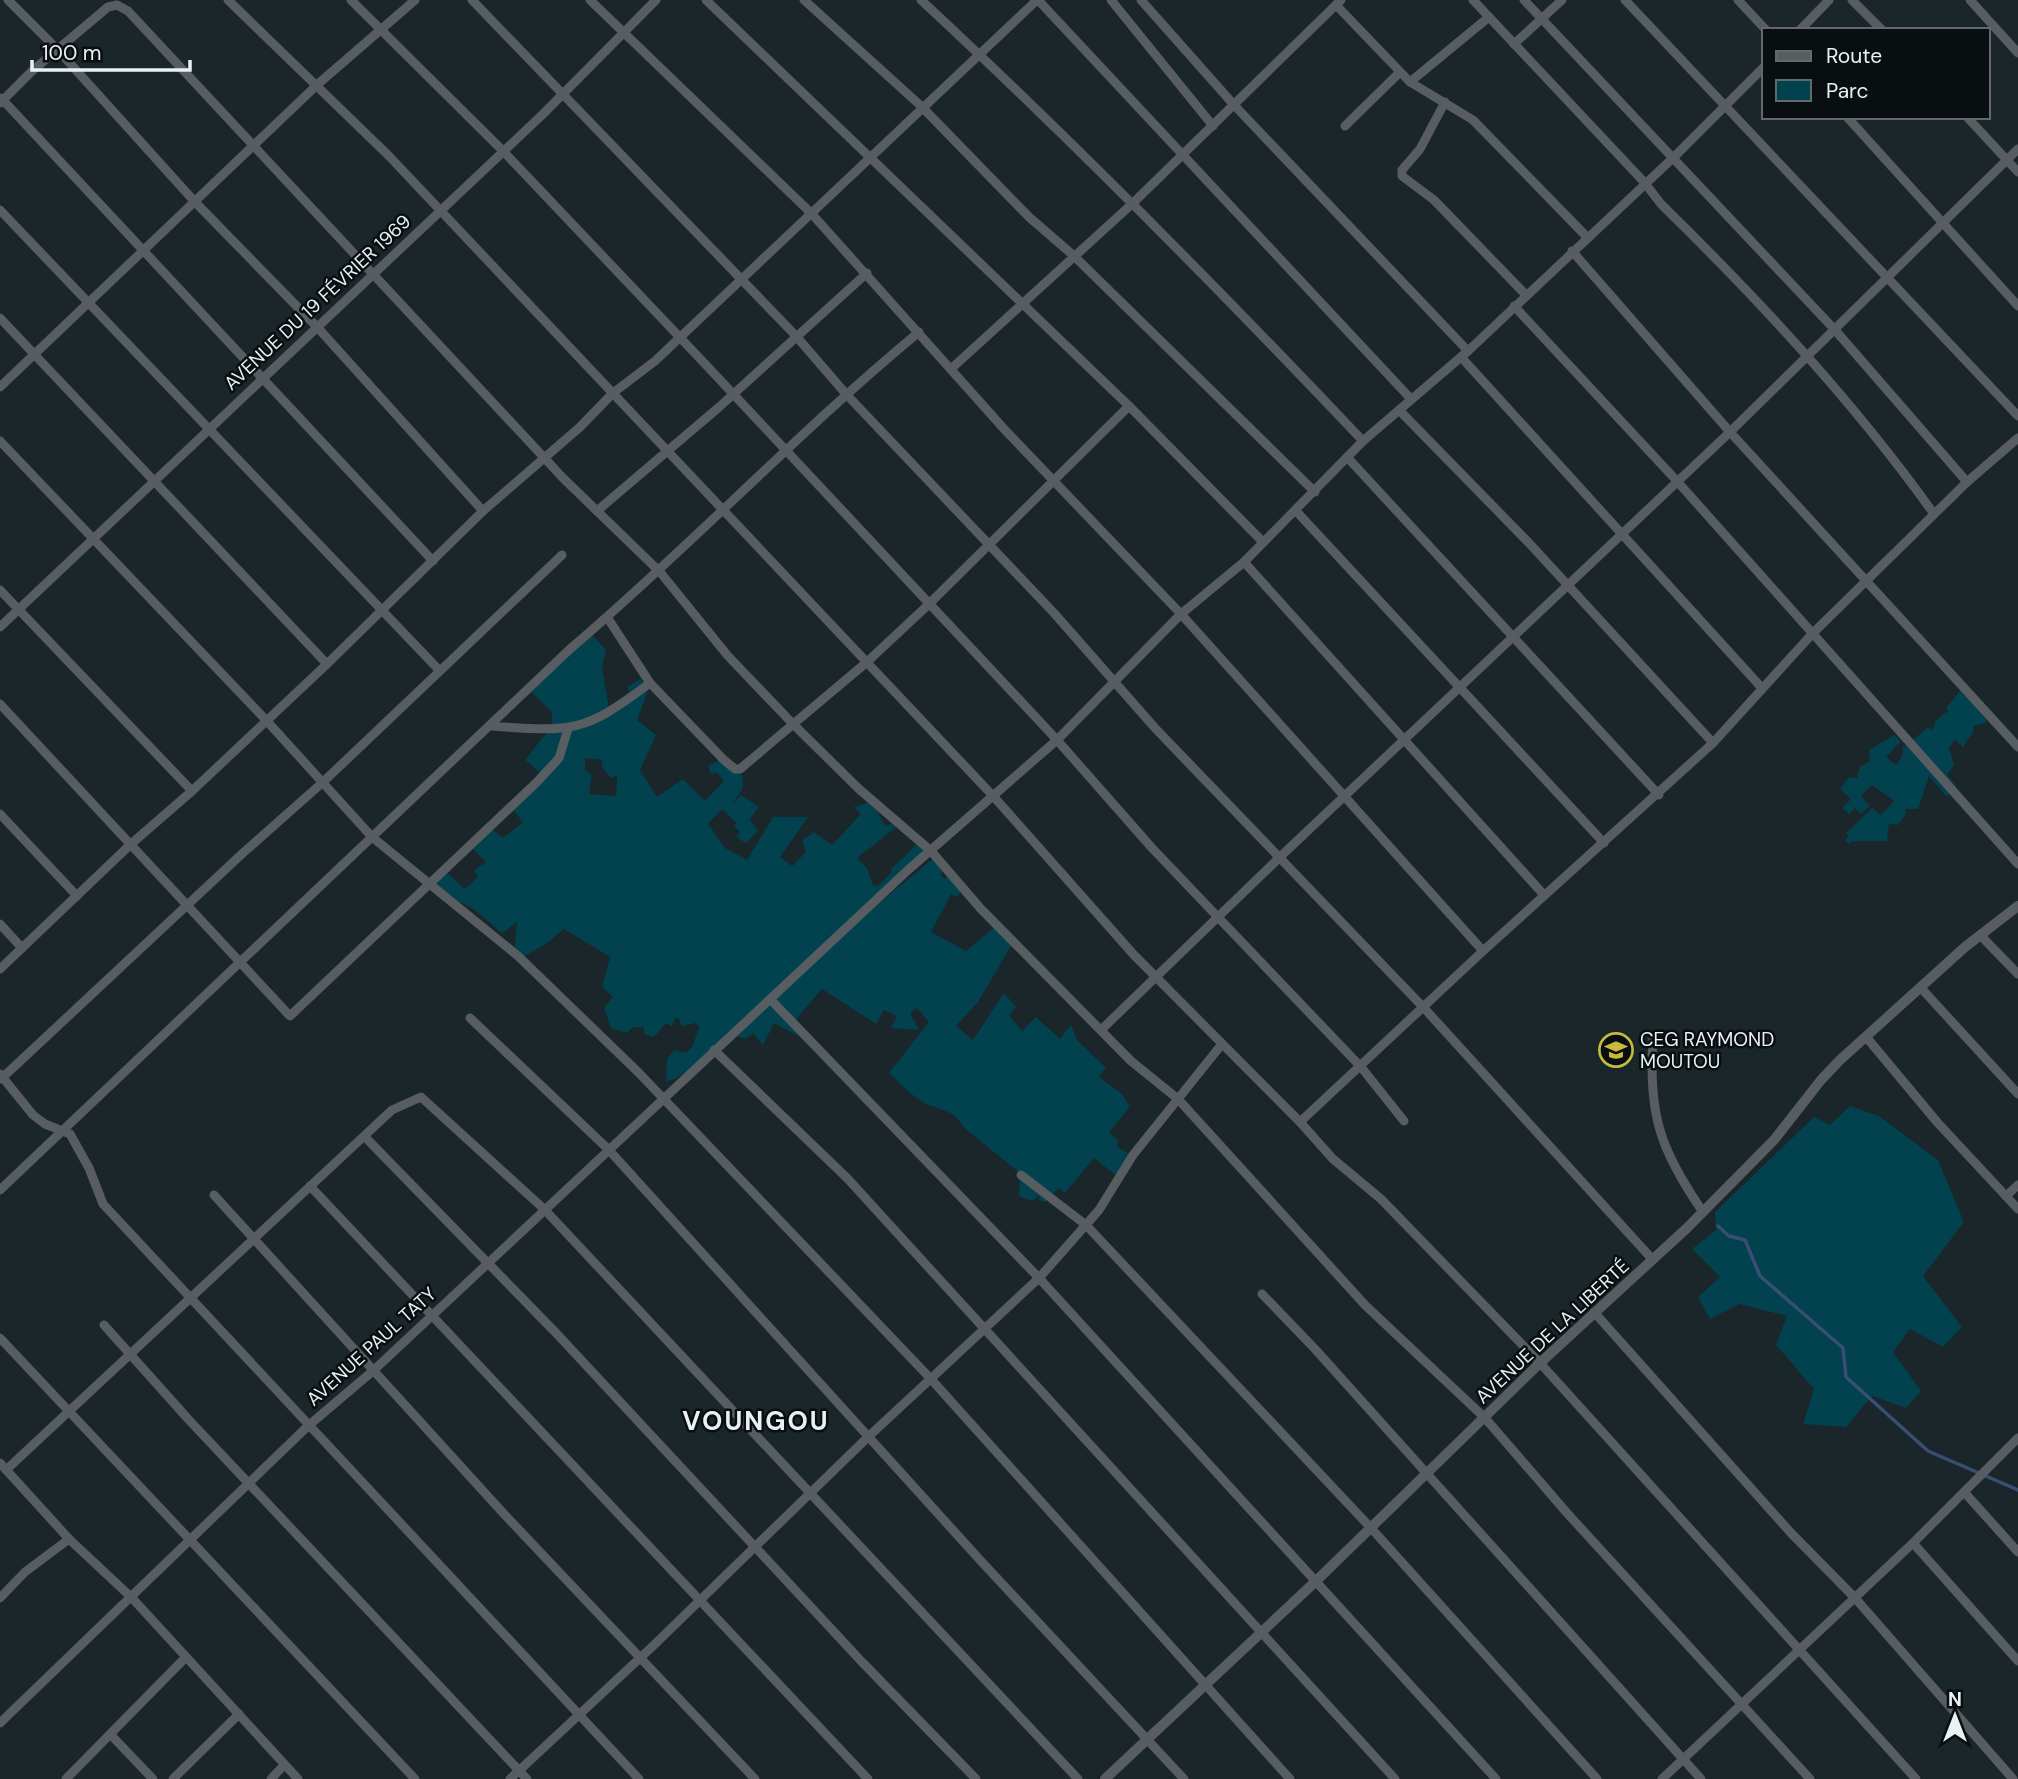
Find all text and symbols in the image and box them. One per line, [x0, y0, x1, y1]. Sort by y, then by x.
scale bar [32, 28, 189, 72]
legend [1762, 28, 1990, 119]
text: 100 m [42, 39, 102, 67]
text: Route [1826, 42, 1882, 70]
text: Parc [1826, 77, 1869, 105]
street label: AVENUE DU 19 FÉVRIER 1969 [219, 209, 416, 396]
place label: CEG RAYMOND MOUTOU [1640, 1027, 1774, 1074]
school or university icon: CEG RAYMOND MOUTOU [1597, 1031, 1635, 1069]
street label: AVENUE DE LA LIBERTÉ [1470, 1254, 1635, 1409]
street label: AVENUE PAUL TATY [301, 1281, 442, 1411]
district label: VOUNGOU [682, 1404, 830, 1438]
north arrow [1920, 1681, 1990, 1751]
text: N [1948, 1687, 1962, 1712]

